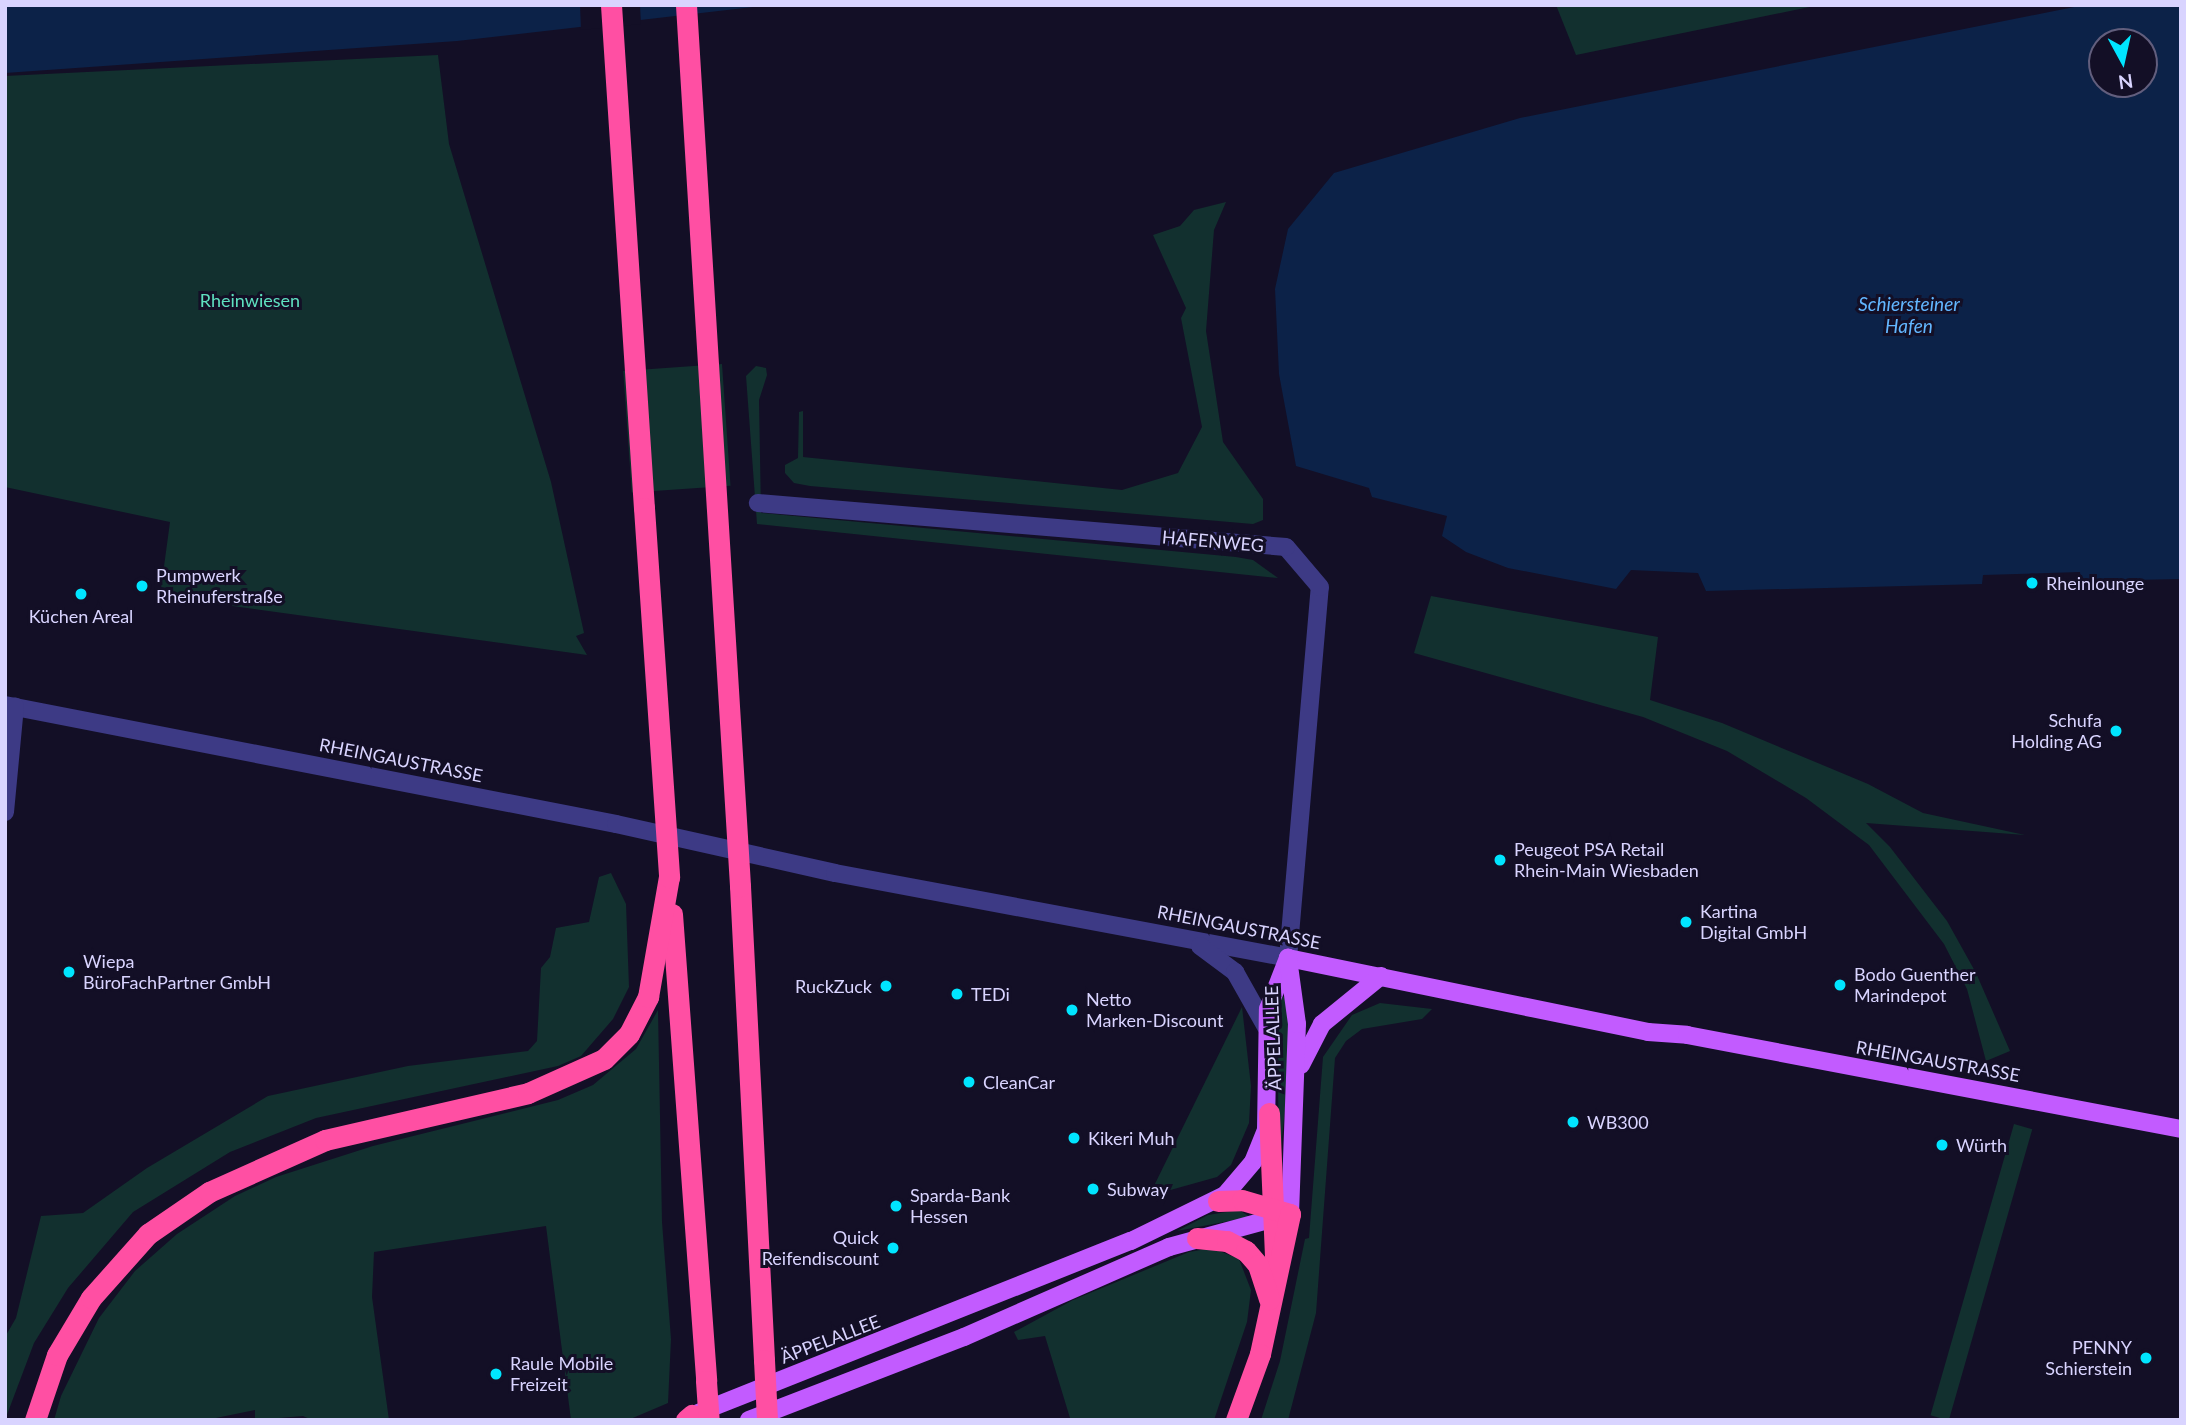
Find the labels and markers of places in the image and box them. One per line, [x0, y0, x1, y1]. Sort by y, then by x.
place label: Pumpwerk Rheinuferstraße [156, 565, 283, 608]
place label: Rheinlounge [2046, 572, 2144, 594]
marker: Rheinlounge [2024, 575, 2040, 591]
marker: Pumpwerk Rheinuferstraße [134, 578, 150, 594]
marker: Küchen Areal [73, 586, 89, 602]
place label: Küchen Areal [28, 605, 134, 627]
place label: Schufa Holding AG [2011, 710, 2102, 752]
marker: Schufa Holding AG [2108, 723, 2124, 739]
place label: Peugeot PSA Retail Rhein-Main Wiesbaden [1514, 839, 1699, 882]
marker: Peugeot PSA Retail Rhein-Main Wiesbaden [1492, 852, 1508, 868]
place label: Kartina Digital GmbH [1700, 901, 1807, 944]
marker: Kartina Digital GmbH [1678, 914, 1694, 930]
place label: Wiepa BüroFachPartner GmbH [83, 951, 271, 993]
marker: Wiepa BüroFachPartner GmbH [61, 964, 77, 980]
place label: Bodo Guenther Marindepot [1854, 964, 1976, 1006]
place label: RuckZuck [795, 975, 872, 997]
marker: Bodo Guenther Marindepot [1832, 977, 1848, 993]
marker: RuckZuck [878, 978, 894, 994]
place label: TEDi [971, 983, 1010, 1005]
marker: TEDi [949, 986, 965, 1002]
place label: Netto Marken-Discount [1086, 989, 1223, 1032]
marker: Netto Marken-Discount [1064, 1002, 1080, 1018]
place label: CleanCar [983, 1071, 1055, 1093]
marker: CleanCar [961, 1074, 977, 1090]
place label: WB300 [1587, 1111, 1649, 1133]
marker: WB300 [1565, 1114, 1581, 1130]
place label: Kikeri Muh [1088, 1127, 1174, 1149]
marker: Kikeri Muh [1066, 1130, 1082, 1146]
place label: Würth [1956, 1134, 2007, 1156]
marker: Würth [1934, 1137, 1950, 1153]
place label: Subway [1107, 1178, 1169, 1200]
marker: Subway [1085, 1181, 1101, 1197]
place label: Sparda-Bank Hessen [910, 1185, 1010, 1228]
marker: Sparda-Bank Hessen [888, 1198, 904, 1214]
place label: Quick Reifendiscount [762, 1227, 879, 1270]
marker: Quick Reifendiscount [885, 1240, 901, 1256]
place label: PENNY Schierstein [2045, 1337, 2132, 1380]
marker: PENNY Schierstein [2138, 1350, 2154, 1366]
place label: Raule Mobile Freizeit [510, 1353, 613, 1396]
marker: Raule Mobile Freizeit [488, 1366, 504, 1382]

